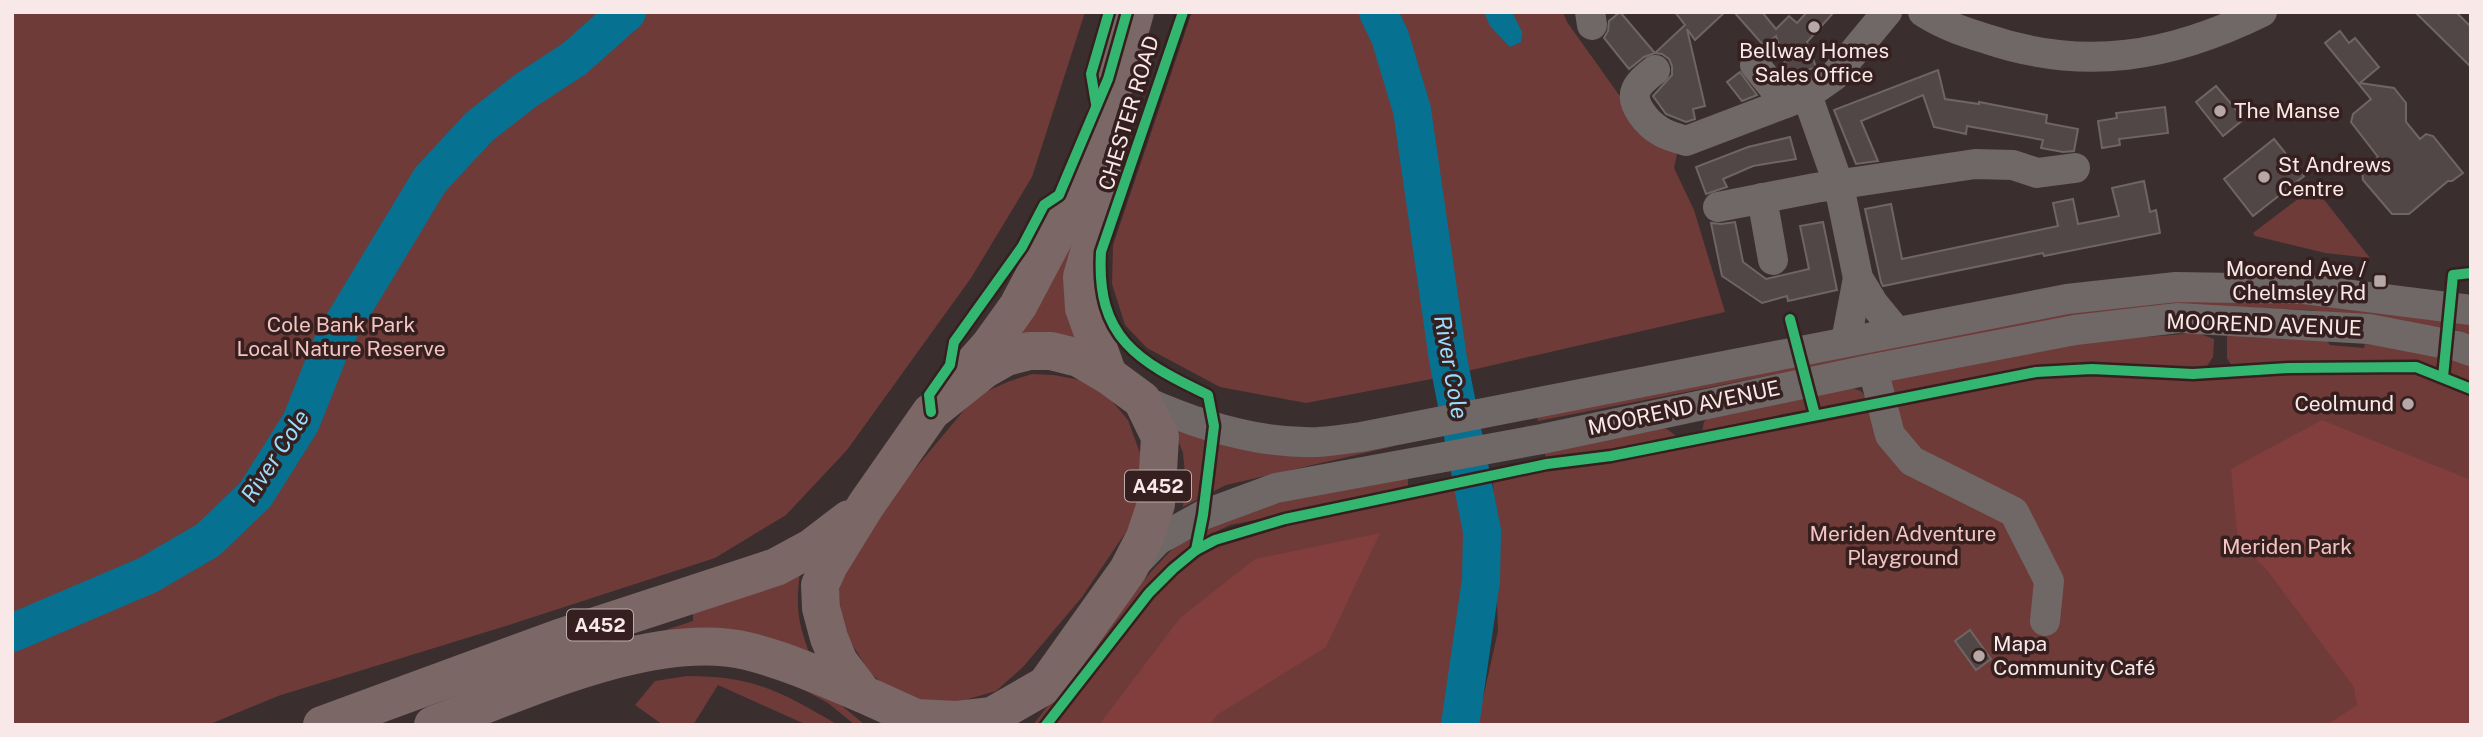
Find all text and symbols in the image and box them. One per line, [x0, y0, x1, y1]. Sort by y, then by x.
marker: Bellway Homes Sales Office [1806, 19, 1822, 35]
street label: CHESTER ROAD [1093, 32, 1164, 193]
place label: Bellway Homes Sales Office [1739, 38, 1889, 87]
place label: The Manse [2234, 98, 2340, 123]
marker: The Manse [2212, 103, 2228, 119]
place label: St Andrews Centre [2278, 152, 2391, 201]
marker: St Andrews Centre [2256, 169, 2272, 185]
place label: Moorend Ave / Chelmsley Rd [2226, 256, 2367, 305]
marker: Moorend Ave / Chelmsley Rd [2372, 273, 2388, 289]
street label: MOOREND AVENUE [2166, 309, 2362, 340]
park label: Cole Bank Park Local Nature Reserve [236, 312, 446, 361]
water label: River Cole [1429, 313, 1474, 421]
street label: MOOREND AVENUE [1586, 375, 1782, 440]
place label: Ceolmund [2294, 391, 2394, 416]
marker: Ceolmund [2400, 396, 2416, 412]
water label: River Cole [235, 404, 314, 507]
road number: A452 [1125, 471, 1191, 502]
park label: Meriden Adventure Playground [1810, 521, 1996, 570]
park label: Meriden Park [2222, 534, 2352, 559]
road number: A452 [567, 610, 633, 640]
place label: Mapa Community Café [1993, 631, 2155, 680]
marker: Mapa Community Café [1971, 648, 1987, 664]

